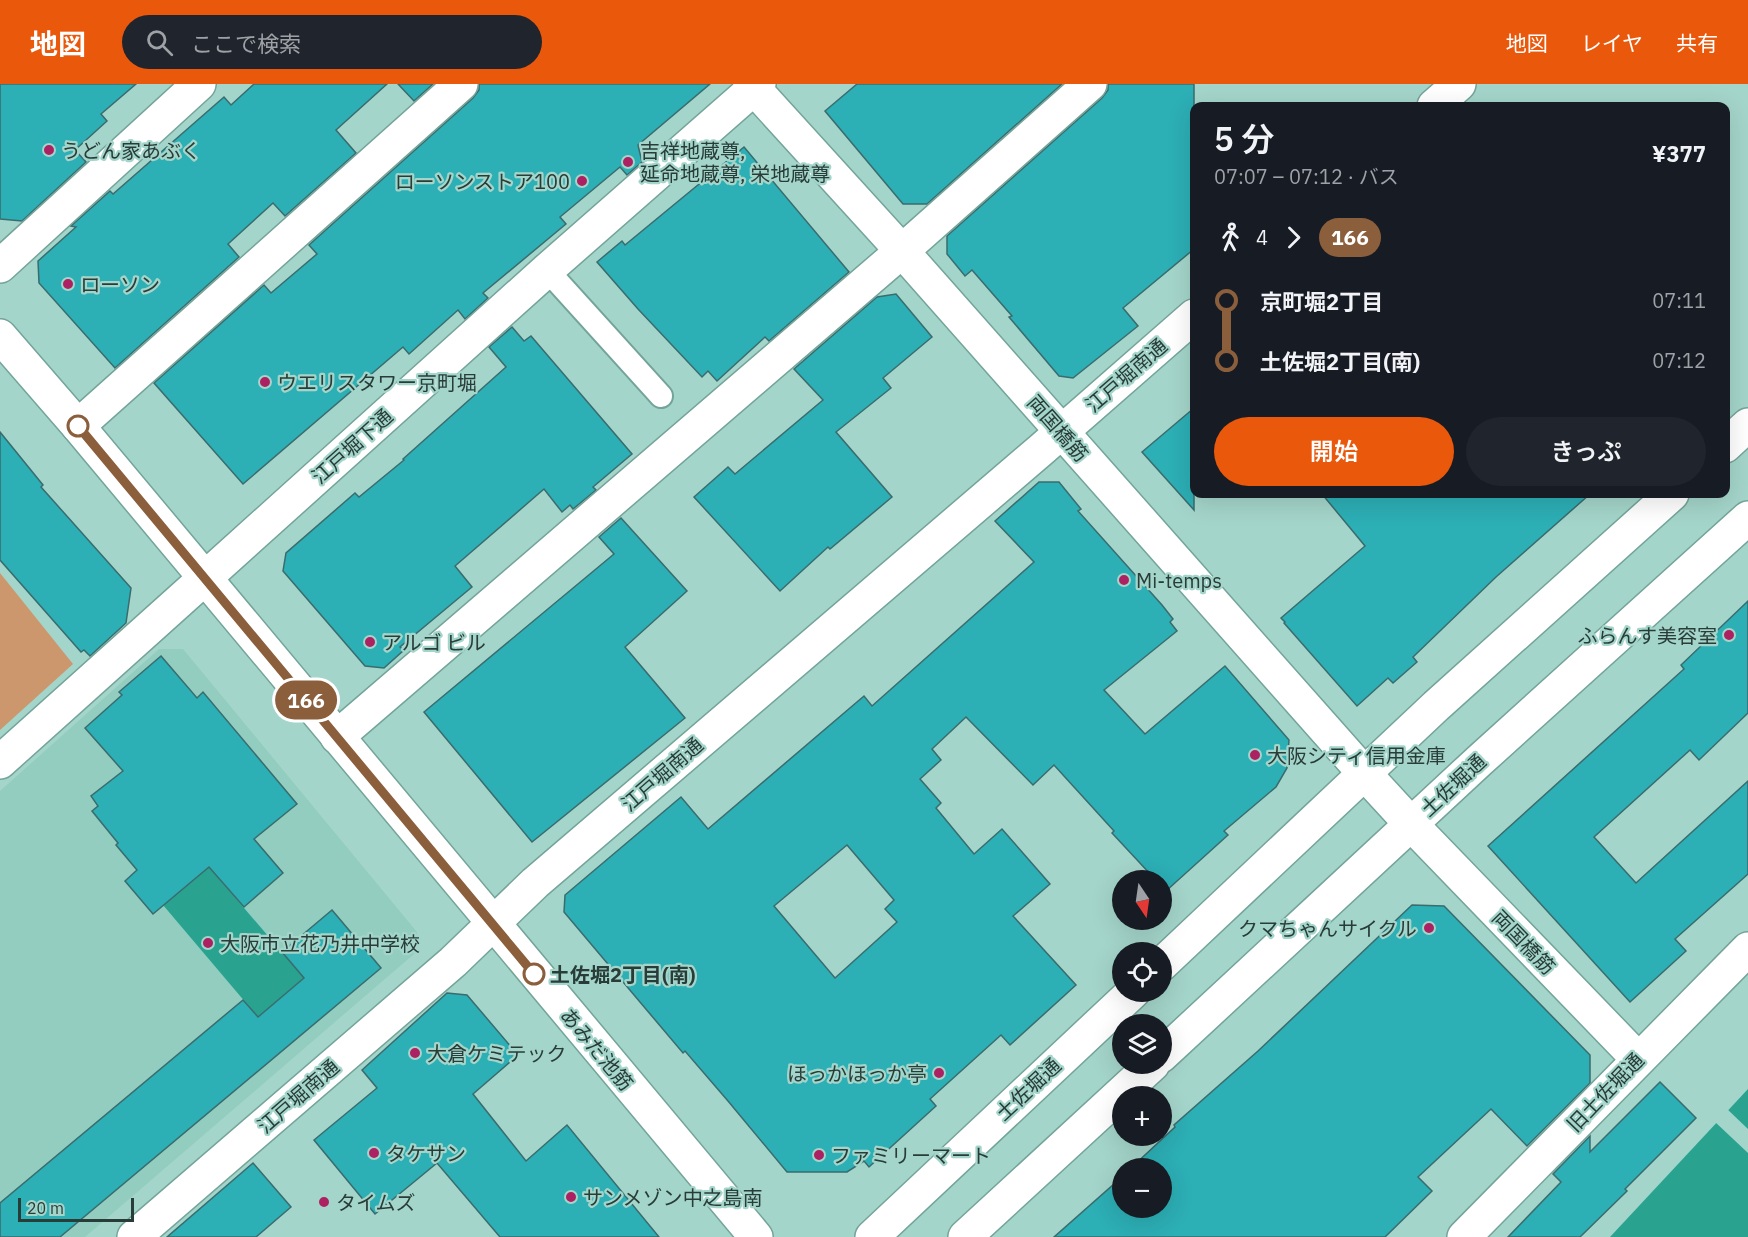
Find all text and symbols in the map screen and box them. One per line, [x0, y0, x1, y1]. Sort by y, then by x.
search box [122, 15, 542, 69]
text: 地図 [30, 25, 86, 62]
icon: search [143, 26, 176, 59]
text: ここで検索 [191, 29, 301, 58]
text: 地図 [1506, 29, 1548, 57]
text: レイヤ [1581, 29, 1643, 57]
text: 共有 [1676, 29, 1718, 57]
text: 5 分 [1214, 117, 1275, 160]
place label: うどん家あぶく [61, 137, 201, 164]
place label: 吉祥地蔵尊, 延命地蔵尊, 栄地蔵尊 [640, 137, 830, 187]
text: ¥377 [1652, 139, 1706, 168]
marker: うどん家あぶく [42, 143, 56, 157]
marker: 吉祥地蔵尊, 延命地蔵尊, 栄地蔵尊 [621, 155, 635, 169]
text: 07:07 – 07:12 · バス [1214, 163, 1399, 190]
place label: ローソンストア100 [394, 168, 570, 195]
marker: ローソンストア100 [575, 174, 589, 188]
icon: walk [1214, 221, 1247, 254]
icon: forward [1277, 221, 1310, 254]
text: 166 [1331, 223, 1369, 251]
text: 4 [1256, 224, 1268, 251]
place label: ローソン [80, 271, 160, 298]
marker: ローソン [61, 277, 75, 291]
text: 京町堀2丁目 [1260, 287, 1383, 316]
text: 07:11 [1652, 287, 1706, 314]
street label: 江戸堀南通 [1079, 332, 1173, 418]
text: 土佐堀2丁目(南) [1260, 347, 1420, 376]
text: 07:12 [1652, 347, 1706, 374]
place label: ウエリスタワー京町堀 [277, 369, 477, 396]
marker: ウエリスタワー京町堀 [258, 375, 272, 389]
street label: 両国橋筋 [1022, 389, 1094, 467]
street label: 江戸堀下通 [306, 403, 398, 489]
unlabelled marker [67, 415, 89, 437]
button: 開始 [1214, 417, 1454, 486]
button: きっぷ [1466, 417, 1706, 486]
place label: Mi-temps [1136, 567, 1222, 594]
marker: Mi-temps [1117, 573, 1131, 587]
place label: ふらんす美容室 [1577, 622, 1717, 649]
marker: ふらんす美容室 [1722, 628, 1736, 642]
place label: アルゴ ビル [382, 629, 486, 656]
marker: アルゴ ビル [363, 635, 377, 649]
line badge: 166 [272, 680, 340, 720]
text: 166 [287, 686, 325, 714]
street label: 江戸堀南通 [615, 731, 709, 817]
place label: 大阪シティ信用金庫 [1267, 742, 1446, 769]
marker: 大阪シティ信用金庫 [1248, 748, 1262, 762]
street label: 土佐堀通 [1415, 748, 1491, 822]
north arrow [1112, 870, 1172, 930]
map controls [1112, 870, 1172, 1218]
street label: 両国橋筋 [1487, 904, 1561, 980]
place label: クマちゃんサイクル [1238, 915, 1417, 942]
marker: クマちゃんサイクル [1422, 921, 1436, 935]
place label: 大阪市立花乃井中学校 [220, 930, 420, 957]
marker: 大阪市立花乃井中学校 [201, 936, 215, 950]
button: locate [1112, 942, 1172, 1002]
place label: 土佐堀2丁目(南) [550, 961, 696, 988]
marker: 土佐堀2丁目(南) [523, 963, 545, 985]
street label: あみだ池筋 [555, 1002, 639, 1096]
button: layers [1112, 1014, 1172, 1074]
place label: 大倉ケミテック [427, 1040, 566, 1067]
marker: 大倉ケミテック [408, 1046, 422, 1060]
street label: 旧土佐堀通 [1561, 1047, 1649, 1137]
street label: 土佐堀通 [990, 1052, 1066, 1126]
street label: 江戸堀南通 [251, 1053, 345, 1139]
place label: ほっかほっか亭 [787, 1060, 927, 1087]
marker: ほっかほっか亭 [932, 1066, 946, 1080]
button: + [1112, 1086, 1172, 1146]
place label: タケサン [386, 1140, 466, 1167]
place label: ファミリーマート [831, 1142, 991, 1169]
marker: タケサン [367, 1146, 381, 1160]
marker: ファミリーマート [812, 1148, 826, 1162]
button: − [1112, 1158, 1172, 1218]
place label: サンメゾン中之島南 [583, 1184, 762, 1211]
place label: タイムズ [336, 1189, 416, 1216]
marker: サンメゾン中之島南 [564, 1190, 578, 1204]
scale bar [18, 1195, 134, 1222]
marker: タイムズ [317, 1195, 331, 1209]
text: 20 m [27, 1198, 64, 1218]

